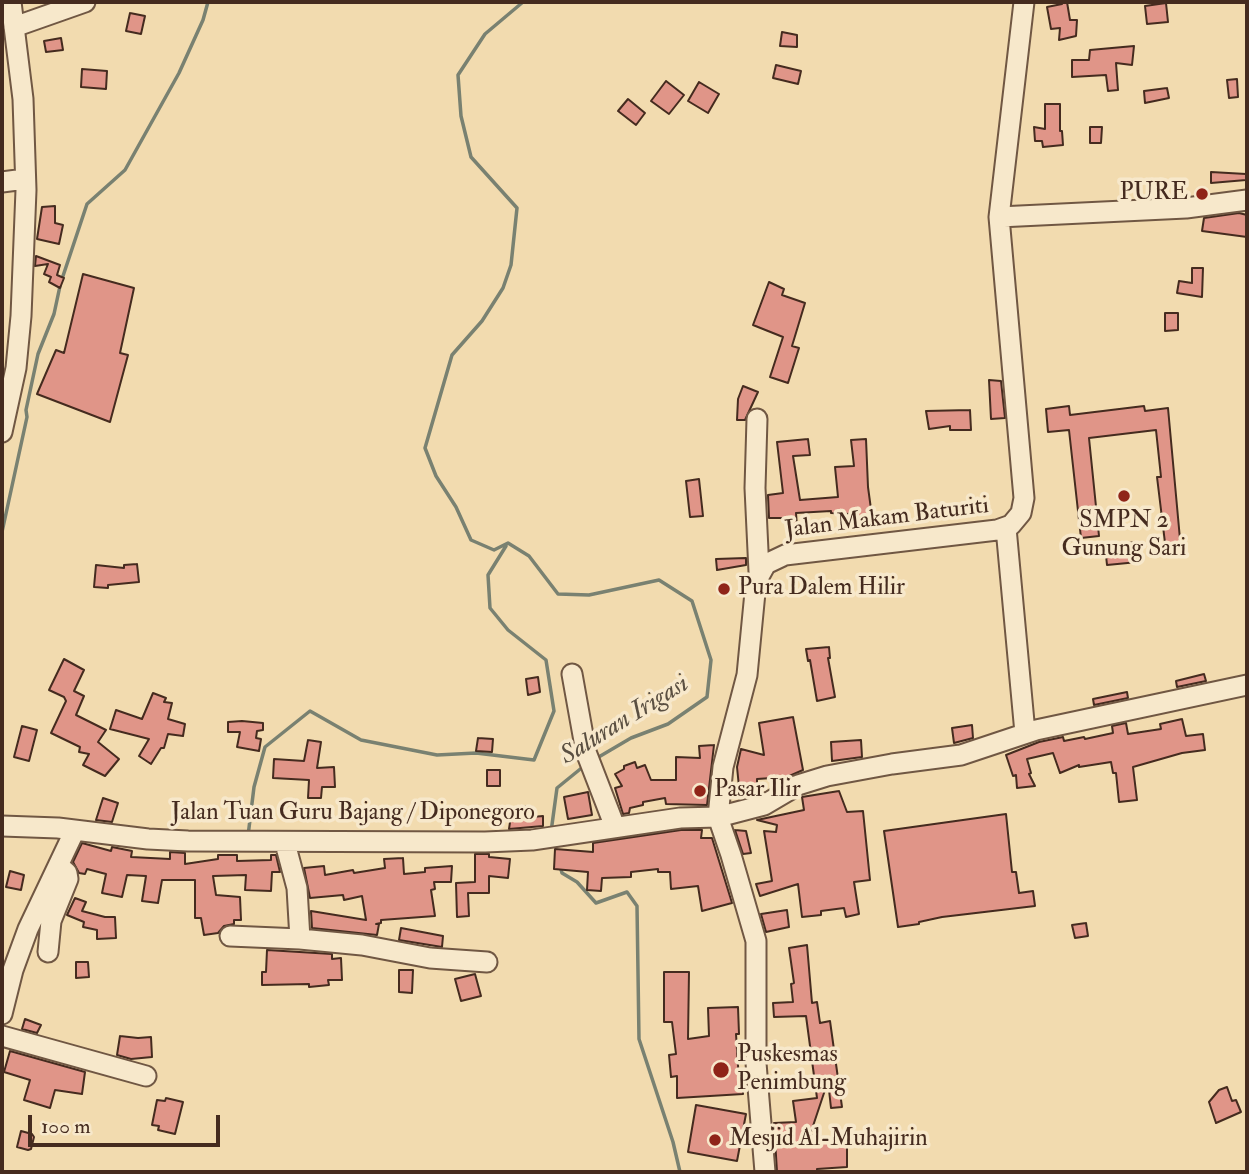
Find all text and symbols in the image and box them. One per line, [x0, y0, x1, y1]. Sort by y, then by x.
place label: PURE [1119, 180, 1188, 208]
marker: PURE [1194, 186, 1210, 202]
marker: SMPN 2 Gunung Sari [1116, 488, 1132, 504]
street label: Jalan Makam Baturiti [783, 492, 991, 546]
place label: SMPN 2 Gunung Sari [1062, 508, 1186, 564]
place label: Pura Dalem Hilir [738, 575, 905, 603]
marker: Pura Dalem Hilir [716, 581, 732, 597]
water label: Saluran Irigasi [555, 669, 695, 773]
place label: Pasar Ilir [714, 777, 801, 805]
marker: Pasar Ilir [692, 783, 708, 799]
street label: Jalan Tuan Guru Bajang / Diponegoro [171, 800, 535, 828]
place label: Puskesmas Penimbung [737, 1042, 846, 1098]
marker: Puskesmas Penimbung [711, 1060, 731, 1080]
scale bar [32, 1100, 224, 1144]
text: 100 m [41, 1113, 91, 1140]
place label: Mesjid Al-Muhajirin [729, 1126, 928, 1154]
marker: Mesjid Al-Muhajirin [707, 1132, 723, 1148]

